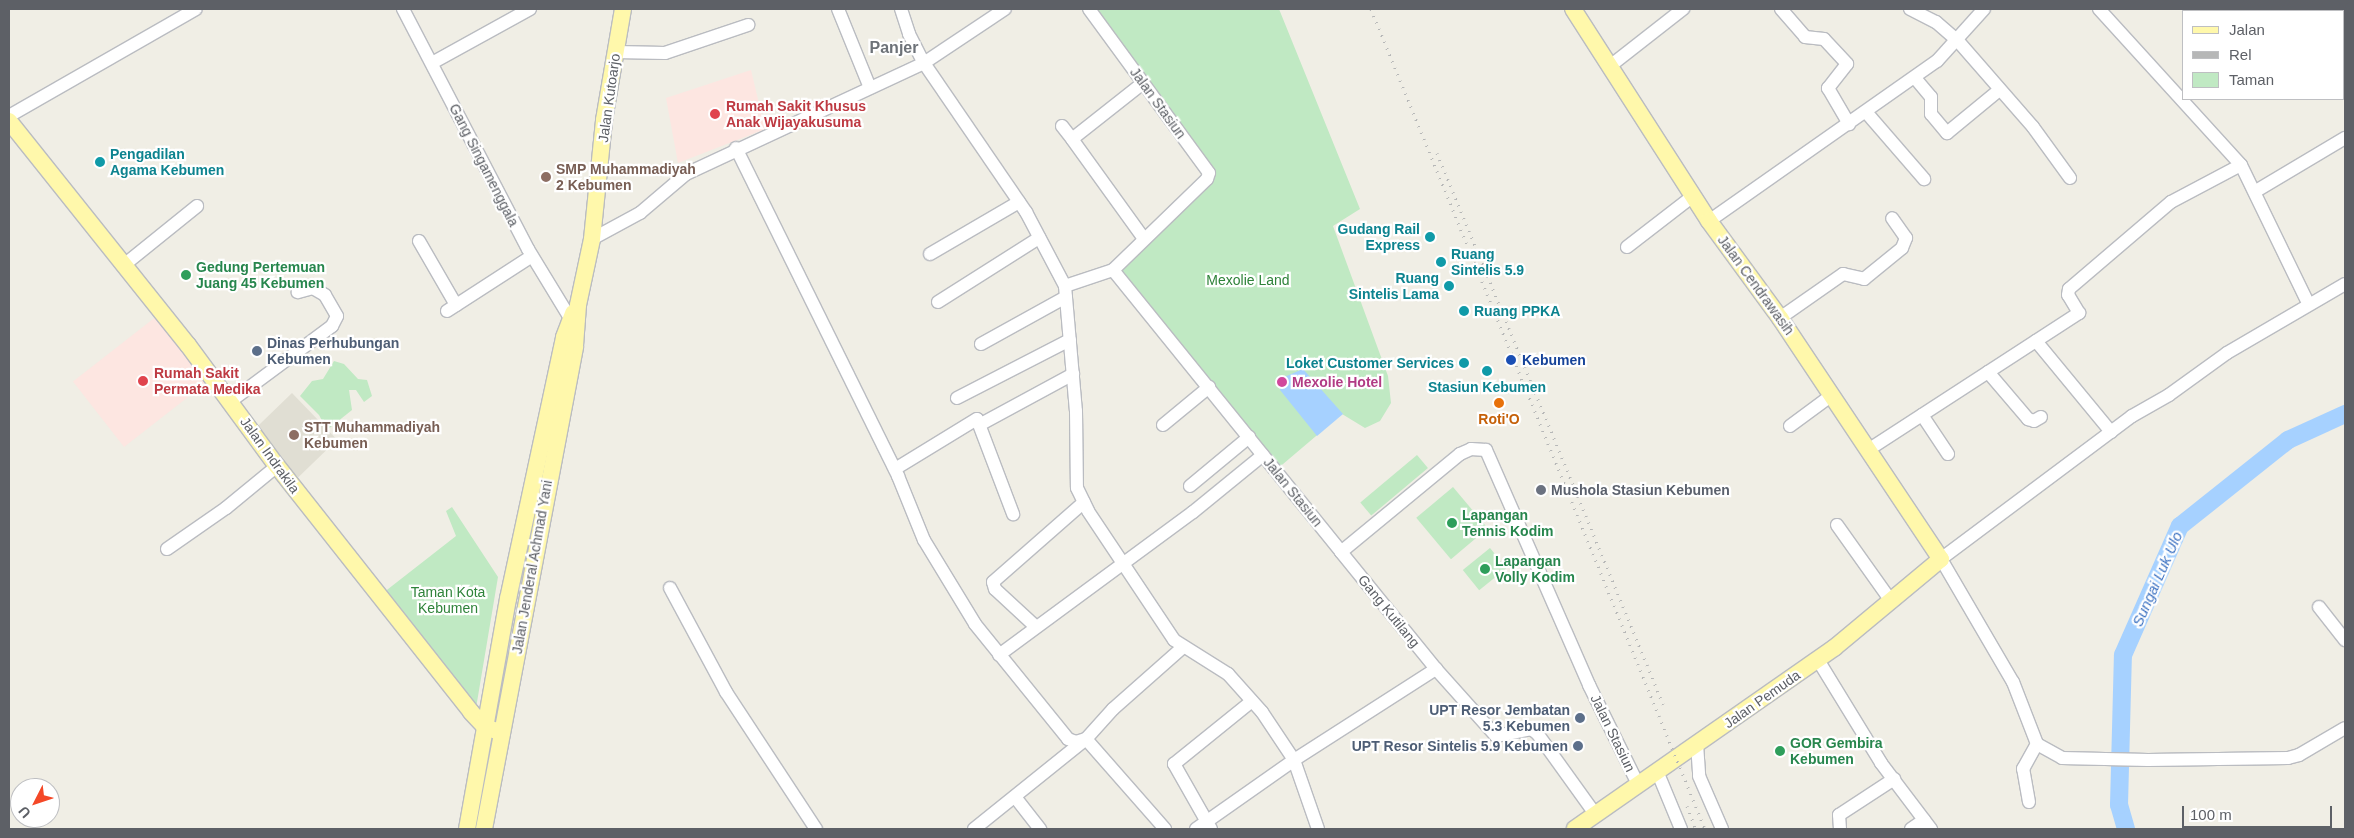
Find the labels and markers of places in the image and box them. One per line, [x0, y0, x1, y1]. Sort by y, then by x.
place label: Rumah Sakit Khusus Anak Wijayakusuma [726, 98, 866, 130]
marker: Rumah Sakit Khusus Anak Wijayakusuma [708, 107, 722, 121]
place label: Pengadilan Agama Kebumen [110, 146, 224, 178]
marker: Pengadilan Agama Kebumen [94, 156, 106, 168]
place label: SMP Muhammadiyah 2 Kebumen [556, 161, 696, 193]
marker: SMP Muhammadiyah 2 Kebumen [540, 171, 552, 183]
place label: Gudang Rail Express [1338, 221, 1420, 253]
marker: Gudang Rail Express [1424, 231, 1436, 243]
place label: Ruang Sintelis 5.9 [1451, 246, 1524, 278]
marker: Ruang Sintelis 5.9 [1435, 256, 1447, 268]
place label: Gedung Pertemuan Juang 45 Kebumen [196, 259, 325, 292]
marker: Gedung Pertemuan Juang 45 Kebumen [180, 269, 192, 281]
place label: Ruang Sintelis Lama [1349, 270, 1439, 302]
marker: Ruang Sintelis Lama [1443, 280, 1455, 292]
place label: Ruang PPKA [1474, 303, 1560, 319]
marker: Ruang PPKA [1458, 305, 1470, 317]
place label: Dinas Perhubungan Kebumen [267, 335, 399, 368]
marker: Dinas Perhubungan Kebumen [251, 345, 263, 357]
place label: Kebumen [1522, 352, 1586, 368]
marker: Kebumen [1504, 353, 1518, 367]
place label: Loket Customer Services [1286, 355, 1454, 371]
marker: Loket Customer Services [1458, 357, 1470, 369]
place label: Rumah Sakit Permata Medika [154, 365, 261, 398]
marker: Stasiun Kebumen [1481, 365, 1493, 377]
marker: Rumah Sakit Permata Medika [136, 374, 150, 388]
place label: Mexolie Hotel [1292, 374, 1382, 390]
marker: Mexolie Hotel [1276, 376, 1288, 388]
place label: Stasiun Kebumen [1428, 379, 1546, 395]
marker: Roti'O [1493, 397, 1505, 409]
place label: Roti'O [1478, 411, 1520, 427]
place label: STT Muhammadiyah Kebumen [304, 419, 440, 452]
marker: STT Muhammadiyah Kebumen [288, 429, 300, 441]
place label: Mushola Stasiun Kebumen [1551, 482, 1730, 498]
marker: Mushola Stasiun Kebumen [1535, 484, 1547, 496]
place label: Lapangan Tennis Kodim [1462, 507, 1554, 540]
marker: Lapangan Tennis Kodim [1446, 517, 1458, 529]
place label: Lapangan Volly Kodim [1495, 553, 1575, 586]
marker: Lapangan Volly Kodim [1479, 563, 1491, 575]
place label: UPT Resor Jembatan 5.3 Kebumen [1429, 702, 1570, 734]
marker: UPT Resor Jembatan 5.3 Kebumen [1574, 712, 1586, 724]
place label: GOR Gembira Kebumen [1790, 735, 1883, 768]
place label: UPT Resor Sintelis 5.9 Kebumen [1352, 738, 1568, 754]
marker: UPT Resor Sintelis 5.9 Kebumen [1572, 740, 1584, 752]
marker: GOR Gembira Kebumen [1774, 745, 1786, 757]

